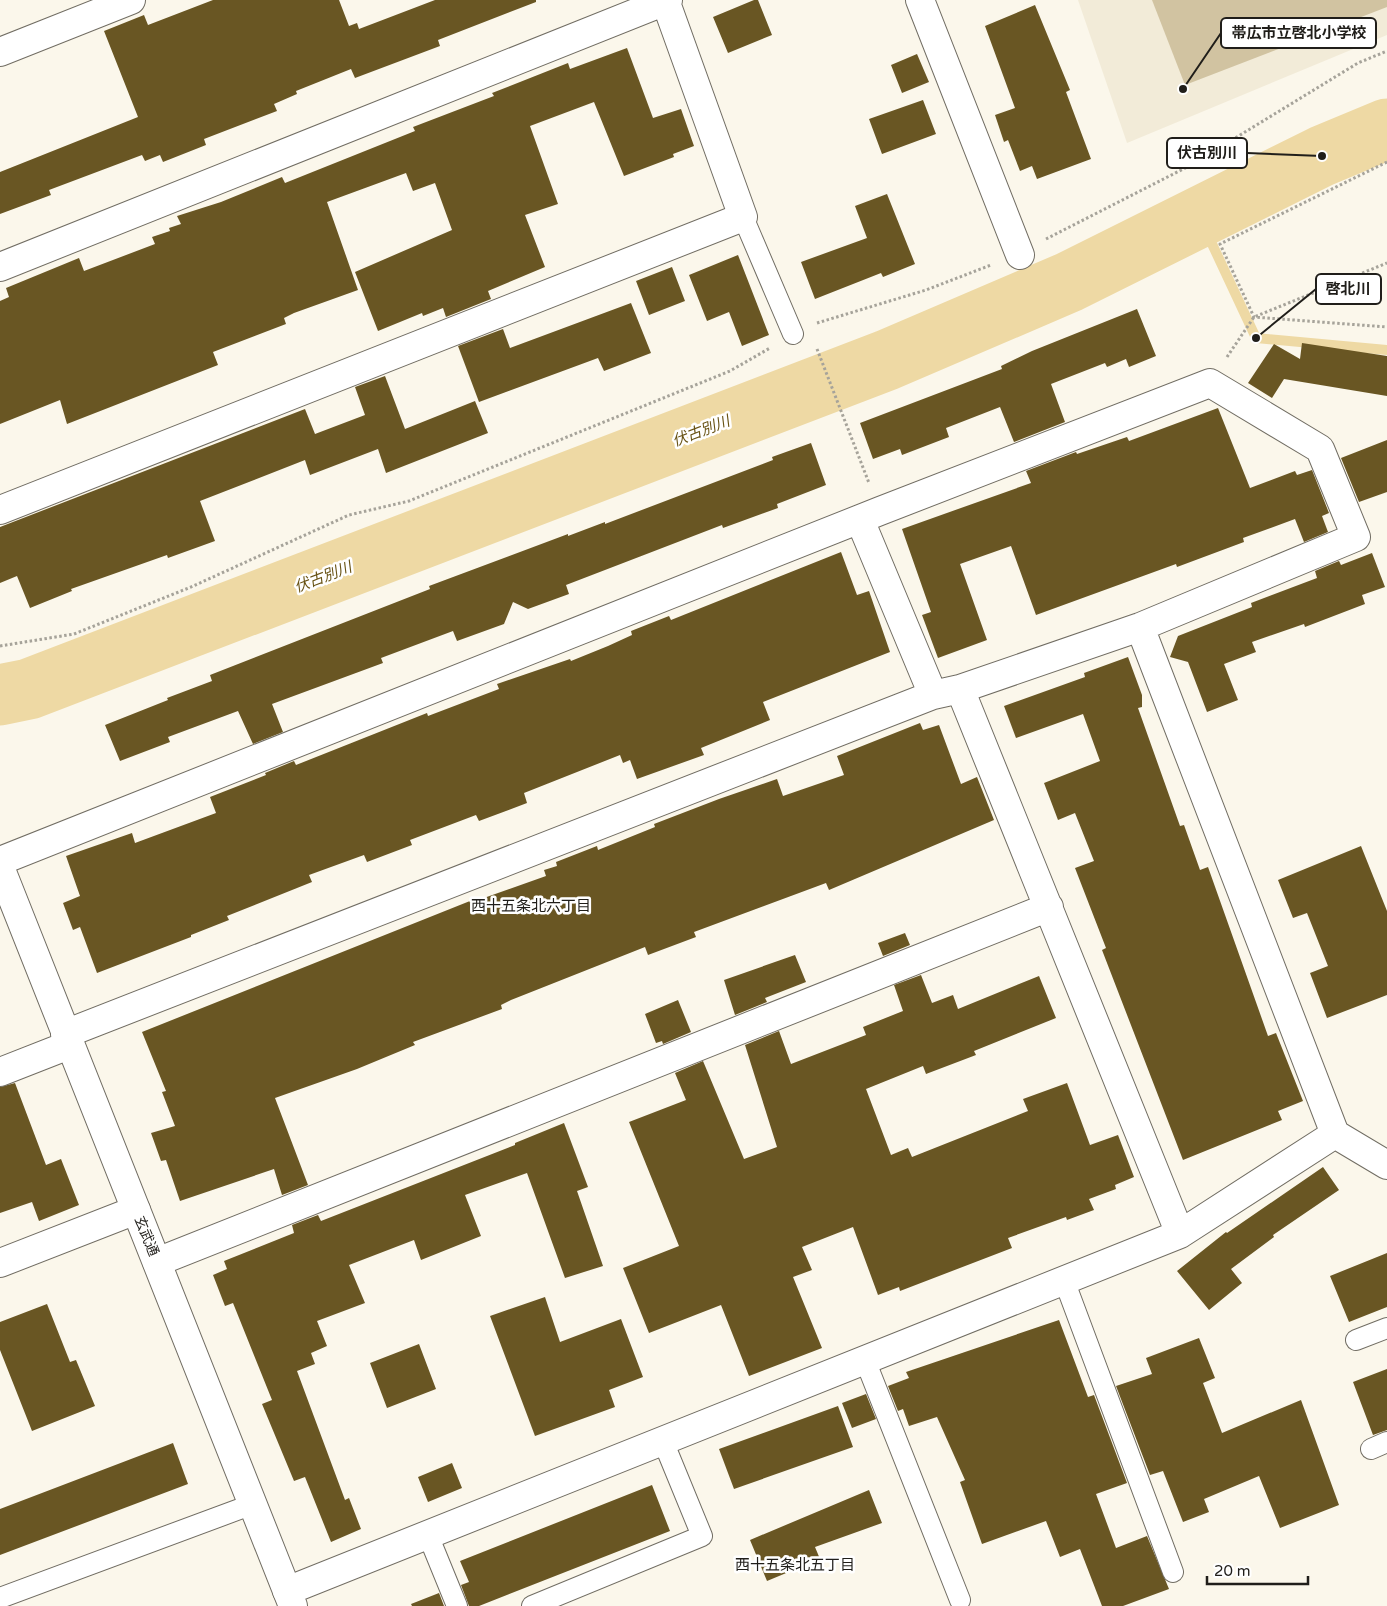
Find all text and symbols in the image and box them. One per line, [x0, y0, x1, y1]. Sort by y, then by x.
callout: 帯広市立啓北小学校 [1221, 18, 1376, 48]
text: 帯広市立啓北小学校 [1231, 24, 1367, 42]
callout: 伏古別川 [1167, 138, 1247, 168]
text: 伏古別川 [1177, 144, 1237, 162]
callout: 啓北川 [1316, 274, 1381, 304]
text: 啓北川 [1325, 280, 1371, 298]
water label: 伏古別川 [670, 411, 734, 450]
water label: 伏古別川 [292, 557, 356, 596]
district label: 西十五条北六丁目 [471, 897, 591, 915]
street label: 玄武通 [131, 1214, 162, 1259]
scale bar [1207, 1554, 1308, 1586]
district label: 西十五条北五丁目 [735, 1556, 855, 1574]
text: 20 m [1214, 1562, 1251, 1580]

